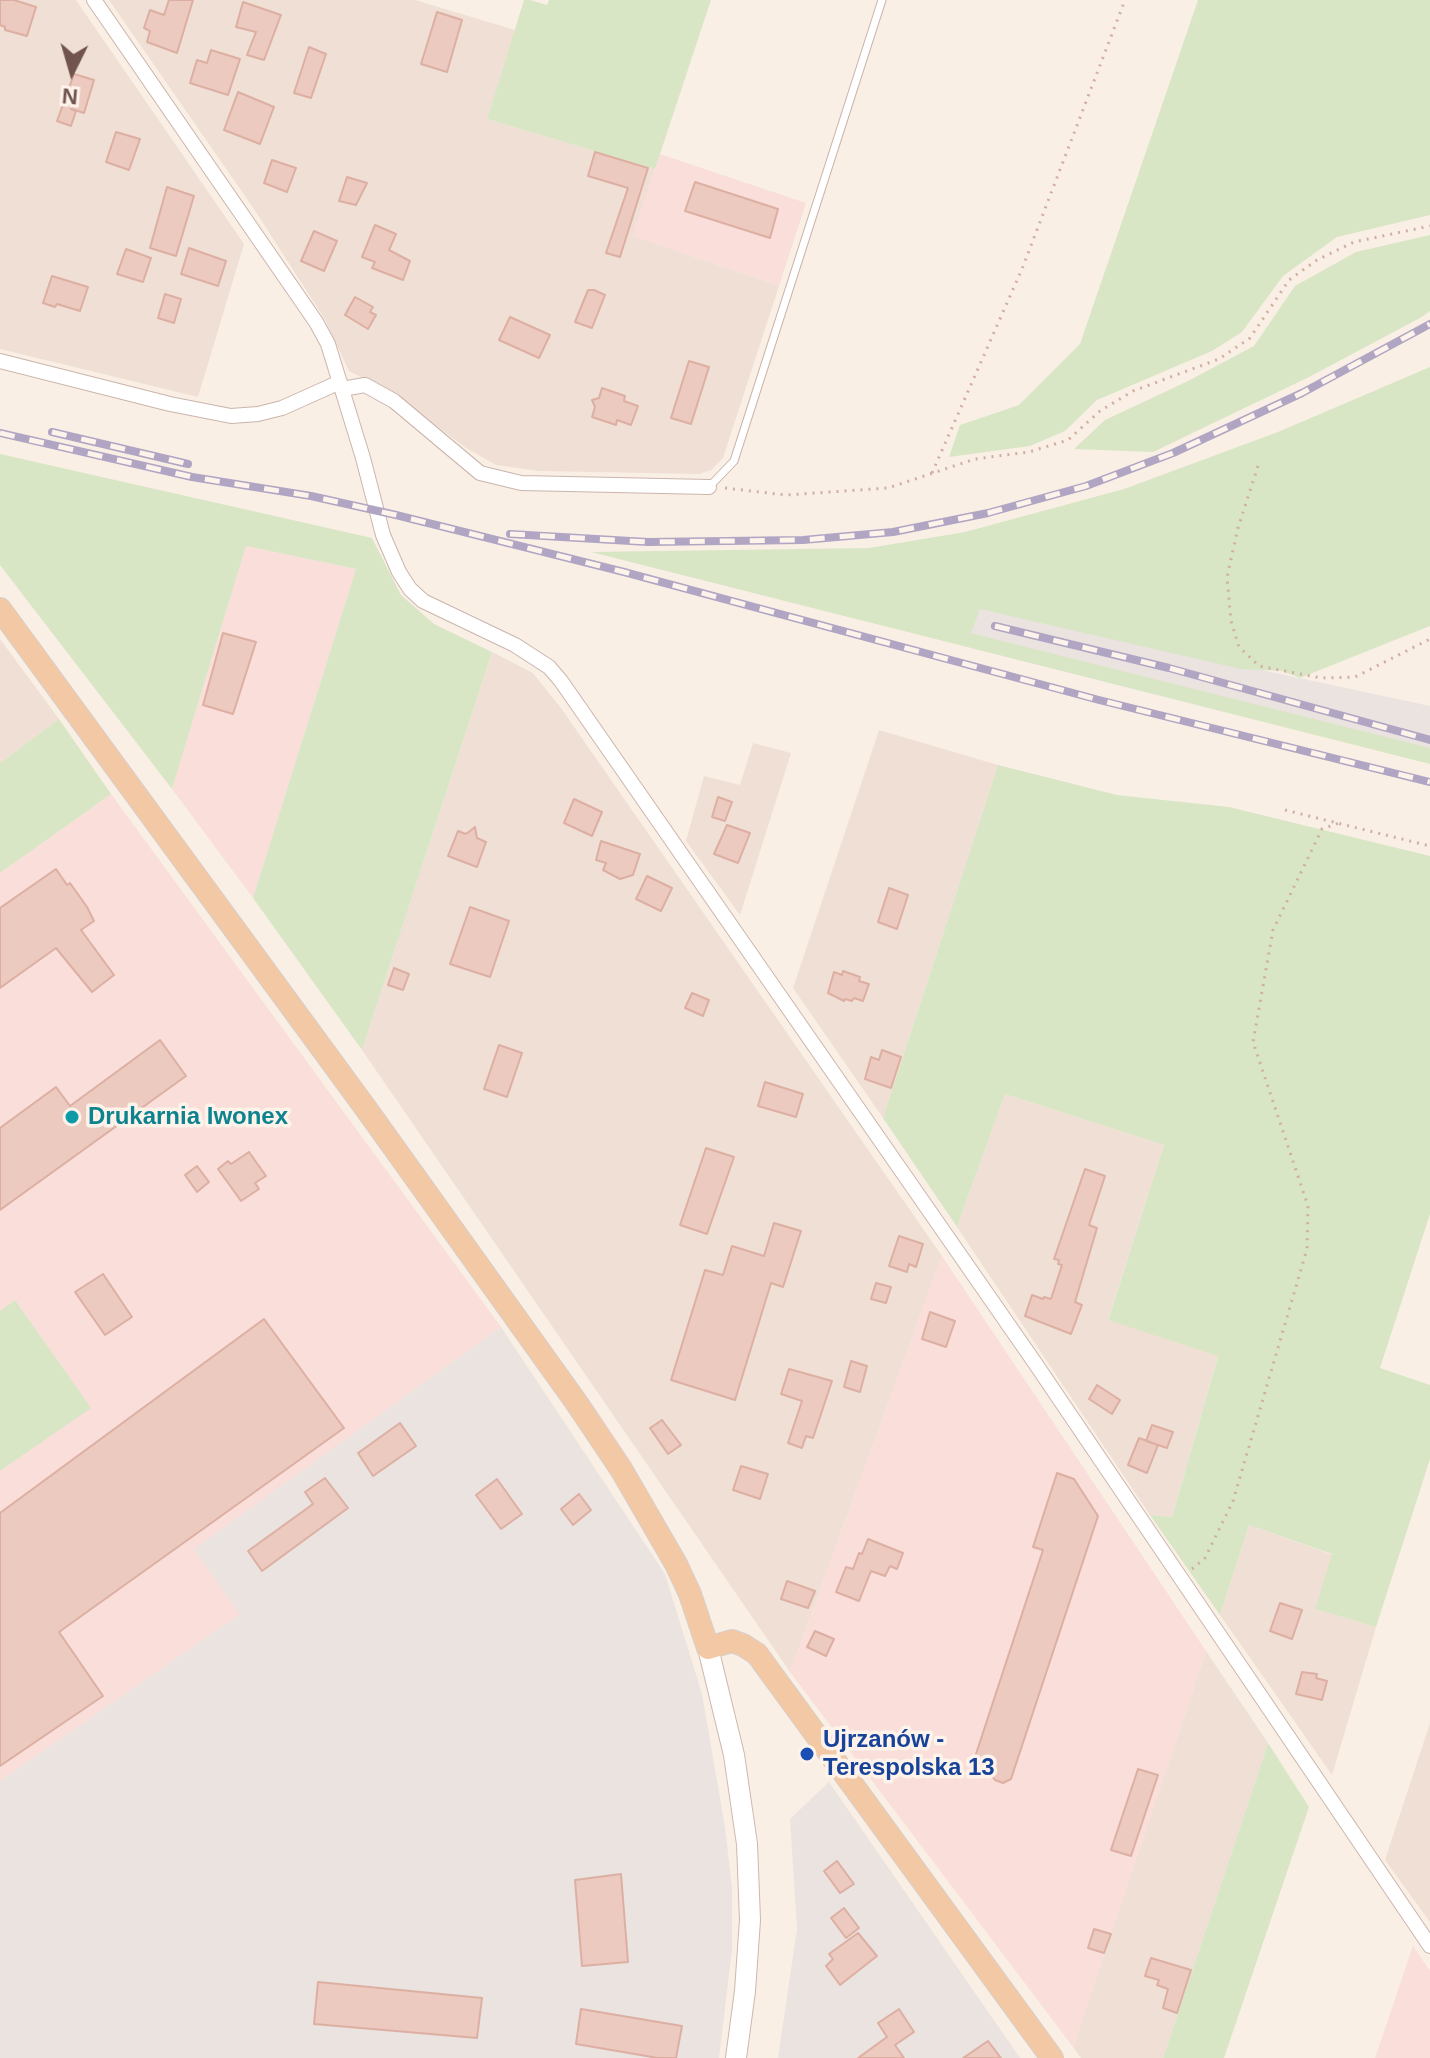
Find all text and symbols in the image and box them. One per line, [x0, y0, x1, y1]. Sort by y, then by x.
north arrow [32, 32, 112, 112]
text: N [61, 83, 79, 110]
place label: Drukarnia Iwonex [88, 1103, 288, 1131]
marker: Drukarnia Iwonex [63, 1108, 81, 1126]
place label: Ujrzanów - Terespolska 13 [823, 1726, 995, 1782]
marker: Ujrzanów - Terespolska 13 [798, 1745, 816, 1763]

